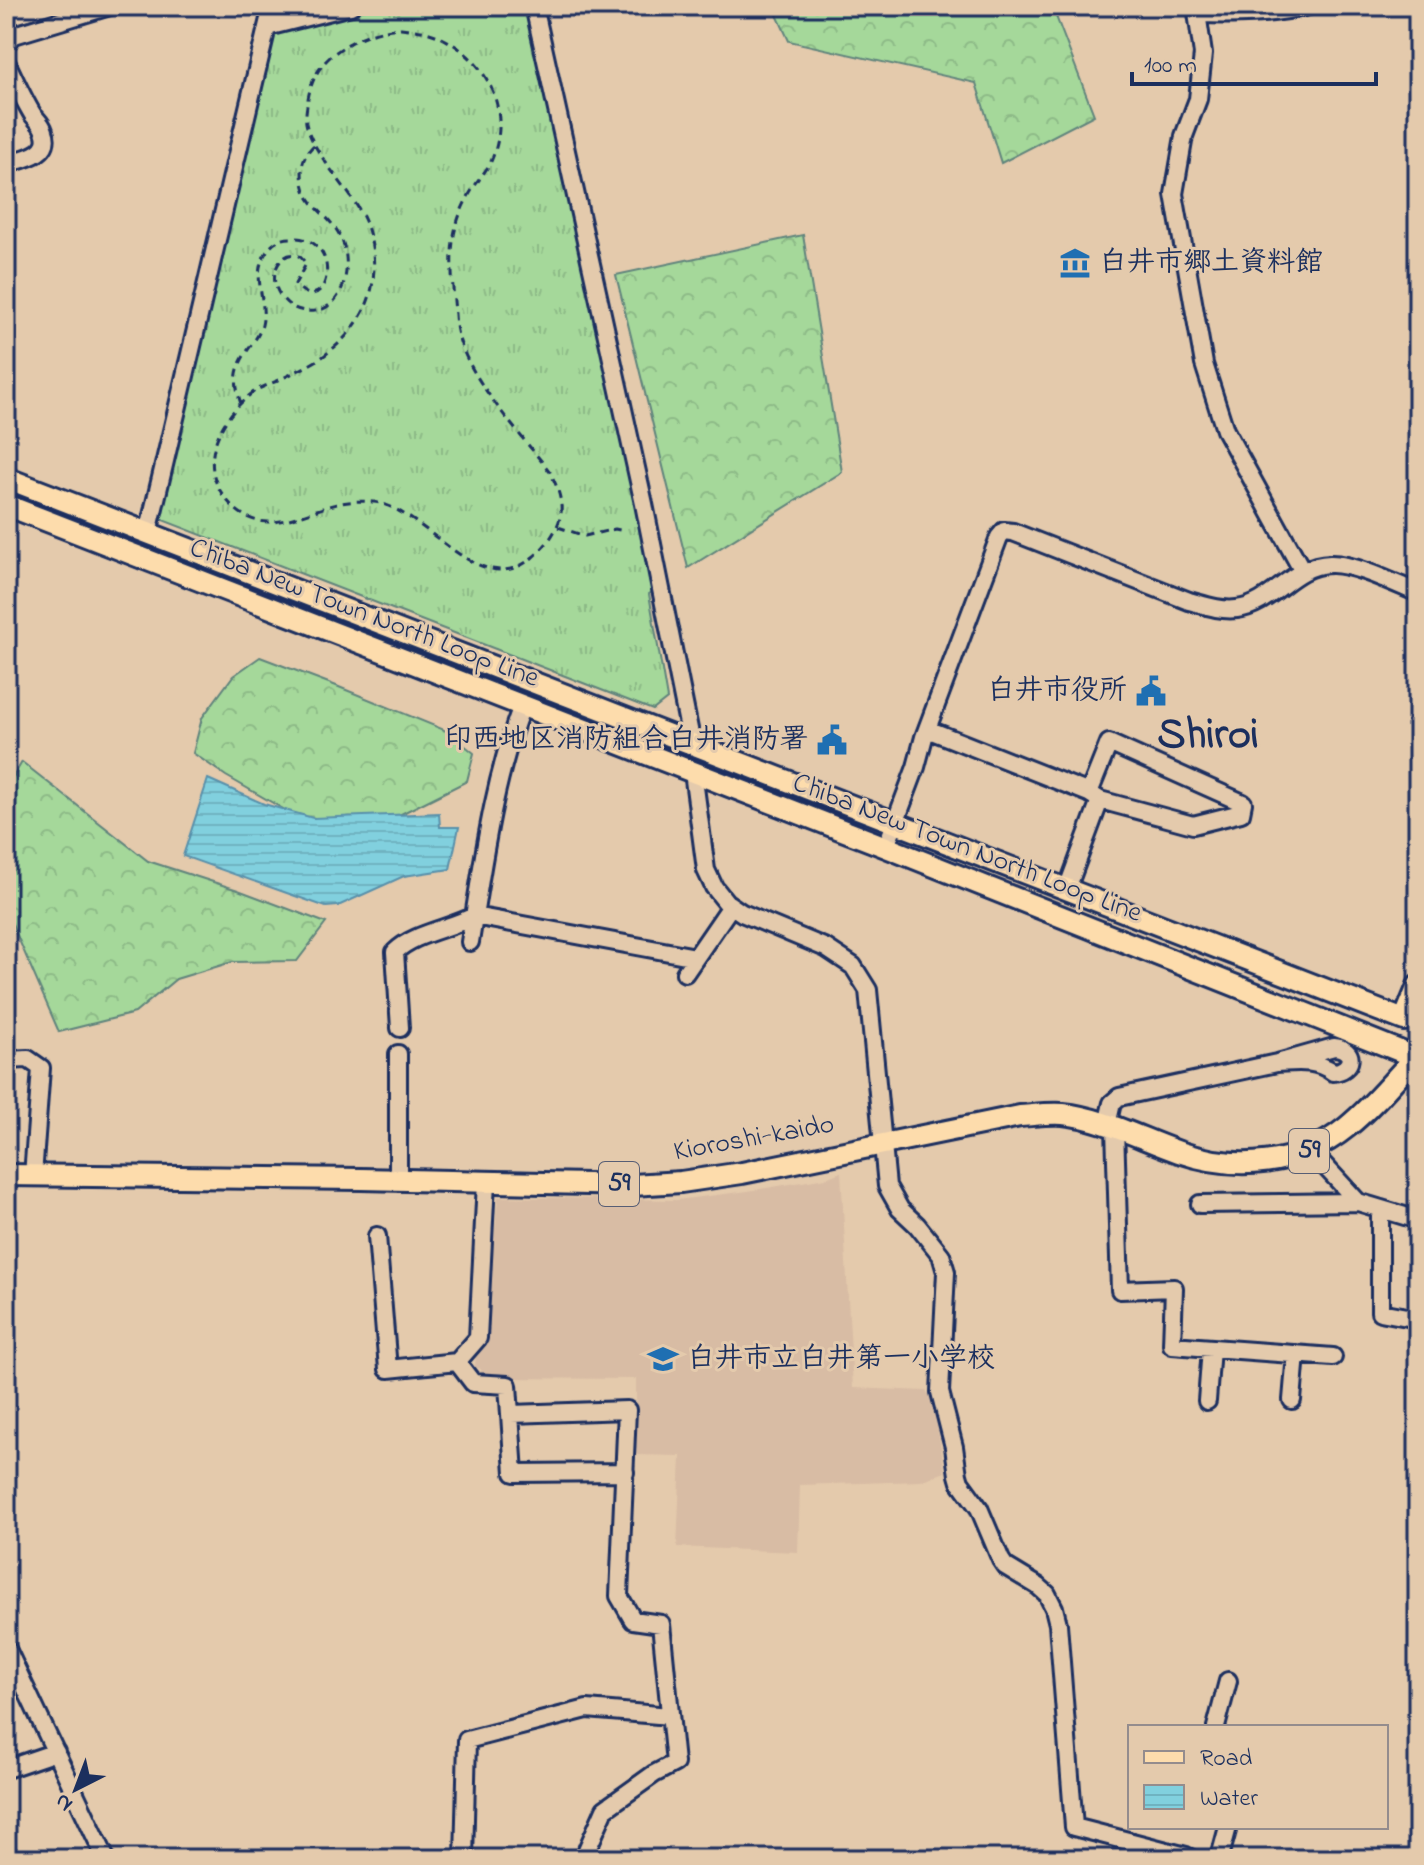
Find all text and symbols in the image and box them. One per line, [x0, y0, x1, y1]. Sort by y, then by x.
scale bar [1132, 36, 1376, 86]
text: 100 m [1144, 49, 1197, 84]
place label: 白井市郷土資料館 [1099, 243, 1323, 284]
museum icon: 白井市郷土資料館 [1058, 246, 1092, 280]
street label: Chiba New Town North Loop Line [183, 528, 545, 700]
place label: 白井市役所 [987, 671, 1127, 712]
public building icon: 白井市役所 [1134, 674, 1168, 708]
district label: Shiroi [1157, 704, 1259, 768]
place label: 印西地区消防組合白井消防署 [444, 720, 808, 761]
public building icon: 印西地区消防組合白井消防署 [815, 723, 849, 757]
street label: Chiba New Town North Loop Line [786, 763, 1148, 935]
street label: Kioroshi-kaido [671, 1105, 837, 1173]
road number: 59 [1289, 1129, 1329, 1173]
road number: 59 [599, 1162, 639, 1206]
place label: 白井市立白井第一小学校 [687, 1339, 995, 1380]
school or university icon: 白井市立白井第一小学校 [646, 1342, 680, 1376]
legend [1128, 1725, 1388, 1829]
text: Road [1200, 1742, 1253, 1777]
north arrow [36, 1749, 116, 1829]
text: Water [1200, 1782, 1258, 1817]
text: N [48, 1785, 81, 1818]

